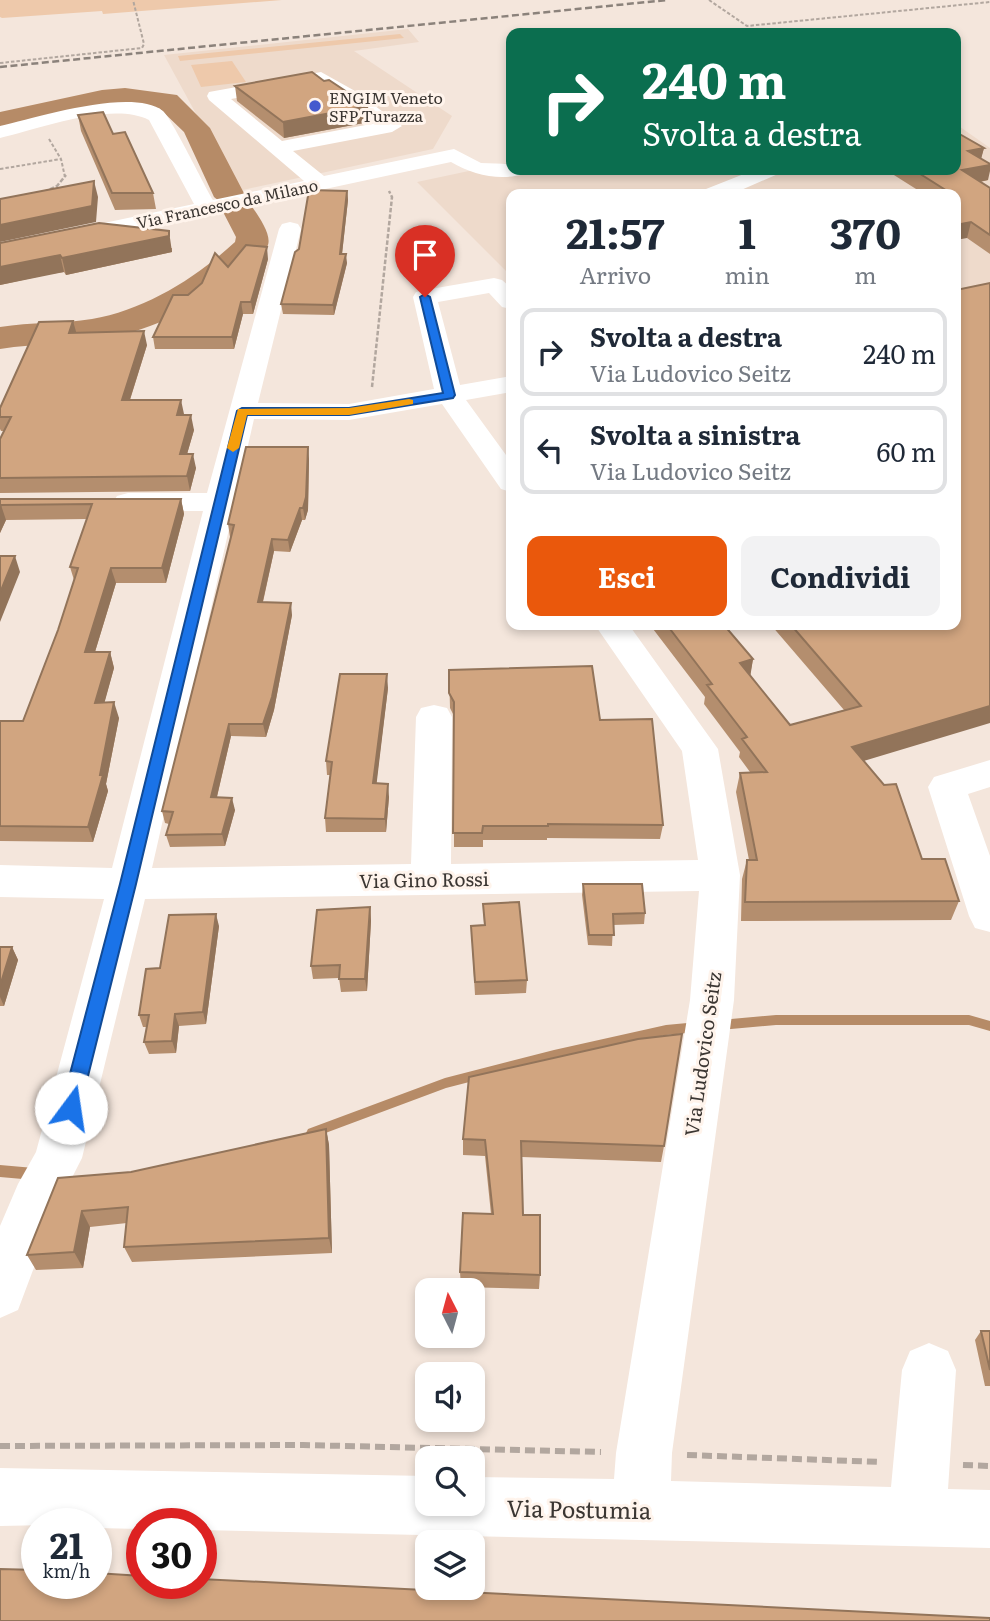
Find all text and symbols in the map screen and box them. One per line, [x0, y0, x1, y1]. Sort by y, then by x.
text: 240 m [642, 41, 787, 114]
icon: right [527, 56, 618, 147]
place label: ENGIM Veneto SFP Turazza [329, 85, 443, 127]
marker: ENGIM Veneto SFP Turazza [307, 98, 323, 114]
text: Svolta a destra [642, 108, 861, 156]
street label: Via Francesco da Milano [134, 172, 320, 234]
text: 21:57 [566, 200, 665, 262]
text: 1 [738, 200, 756, 262]
text: 370 [830, 200, 901, 262]
pin [395, 225, 455, 297]
icon: arrive [406, 236, 444, 274]
text: Arrivo [579, 257, 651, 291]
text: min [725, 257, 770, 291]
text: m [854, 257, 877, 291]
text: Svolta a destra [590, 316, 782, 355]
icon: right [531, 333, 569, 371]
text: 240 m [863, 333, 936, 372]
text: Via Ludovico Seitz [590, 355, 791, 389]
text: Svolta a sinistra [590, 414, 801, 453]
icon: left [531, 431, 569, 469]
text: 60 m [877, 431, 936, 470]
text: Via Ludovico Seitz [590, 453, 791, 487]
button: Esci [527, 536, 727, 616]
button: Condividi [741, 536, 940, 616]
street label: Via Gino Rossi [359, 864, 489, 894]
street label: Via Ludovico Seitz [677, 970, 727, 1138]
position arrow [34, 1071, 108, 1145]
north arrow [415, 1278, 485, 1348]
map controls [415, 1278, 485, 1600]
button: sound [415, 1362, 485, 1432]
button: search [415, 1446, 485, 1516]
street label: Via Postumia [506, 1490, 652, 1526]
speed limit sign: 30 [126, 1508, 217, 1599]
text: 21 [50, 1518, 83, 1570]
button: layers [415, 1530, 485, 1600]
text: km/h [43, 1557, 90, 1584]

